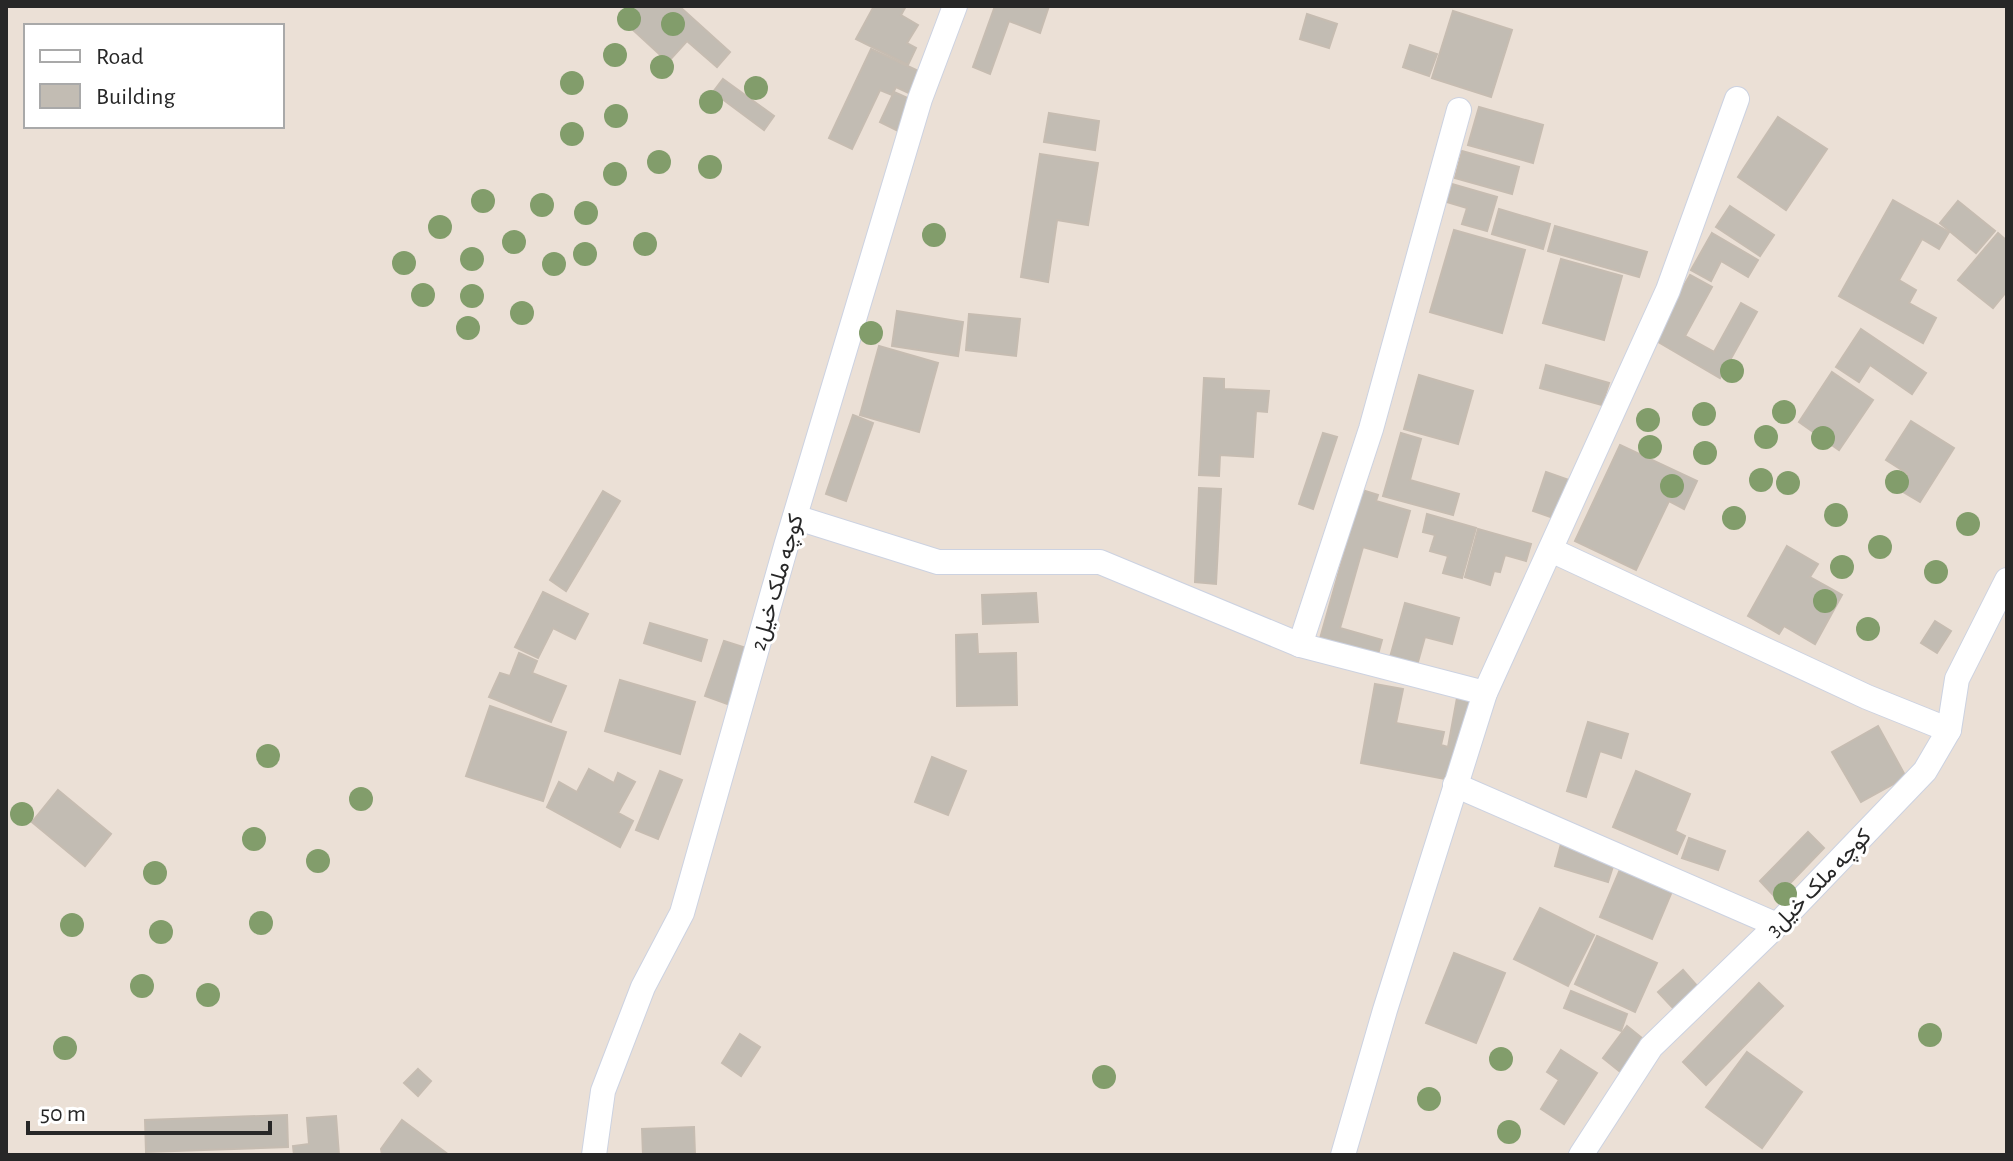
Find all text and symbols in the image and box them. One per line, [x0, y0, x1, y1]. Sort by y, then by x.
legend [24, 24, 284, 128]
text: Road [96, 45, 144, 69]
text: Building [96, 85, 175, 109]
street label: کوچه ملک خیل2 [747, 511, 810, 654]
street label: کوچه ملک خیل3 [1762, 825, 1877, 943]
scale bar [28, 1085, 270, 1135]
text: 50 m [40, 1102, 86, 1126]

